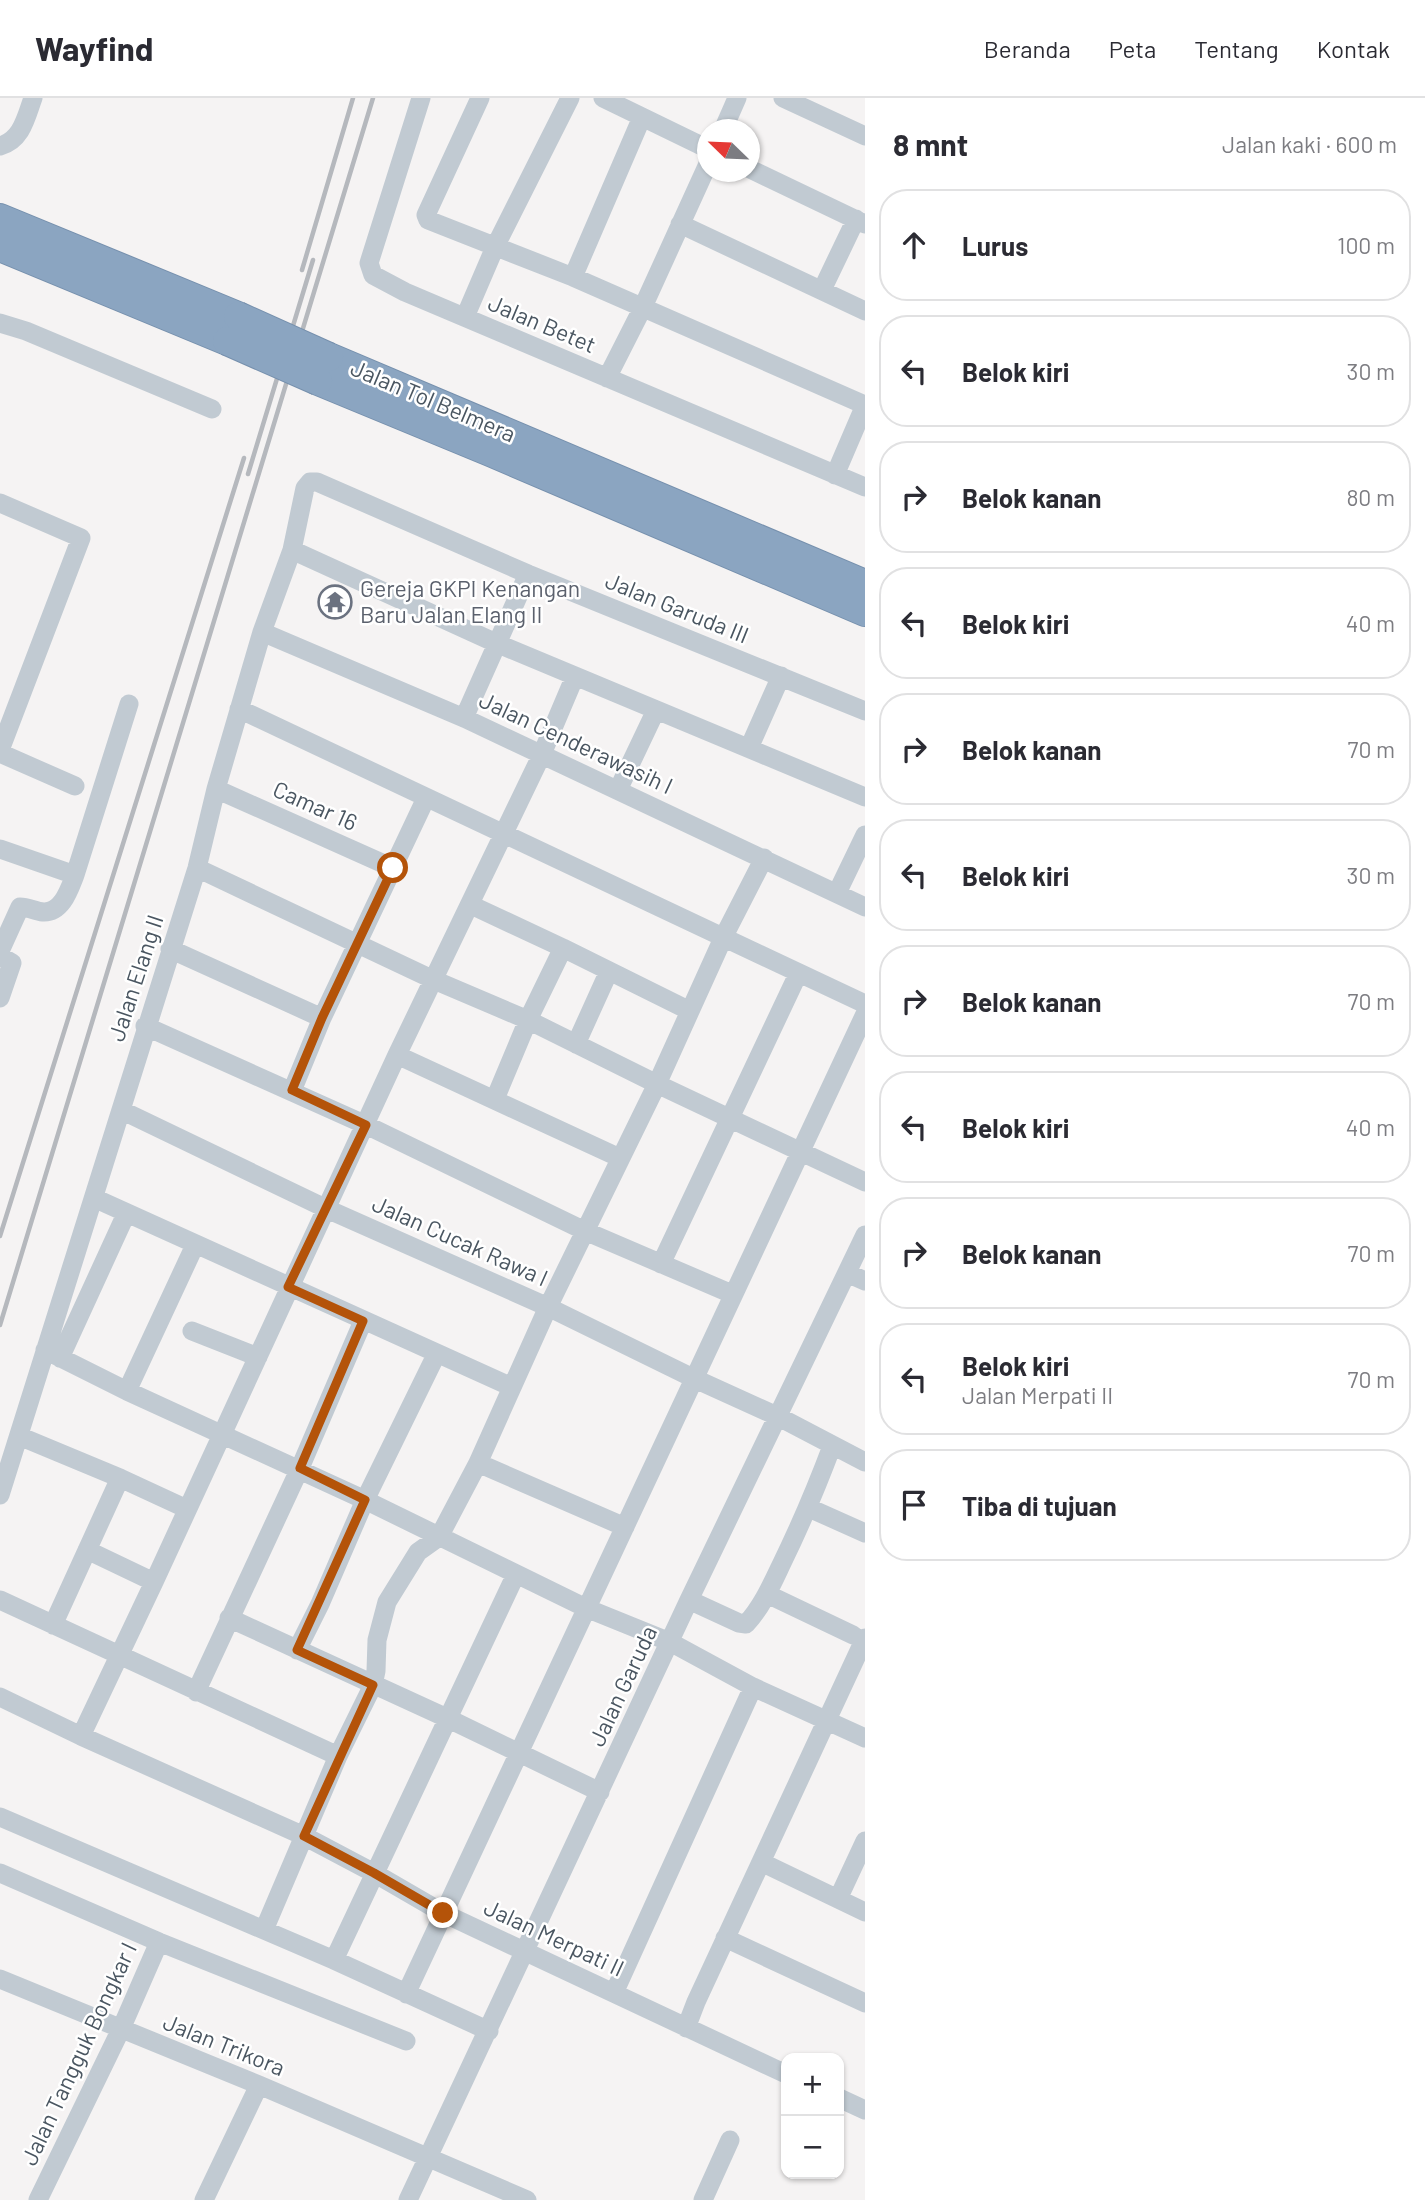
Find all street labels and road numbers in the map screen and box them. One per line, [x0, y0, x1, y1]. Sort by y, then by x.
street label: Jalan Betet [484, 288, 600, 358]
street label: Jalan Tol Belmera [347, 353, 520, 447]
street label: Jalan Garuda III [602, 566, 753, 649]
street label: Jalan Cenderawasih I [475, 685, 678, 799]
street label: Camar 16 [269, 774, 362, 836]
street label: Jalan Elang II [101, 911, 169, 1044]
street label: Jalan Cucak Rawa I [368, 1189, 553, 1291]
street label: Jalan Garuda [582, 1621, 662, 1750]
street label: Jalan Merpati II [480, 1892, 629, 1982]
street label: Jalan Tangguk Bongkar I [14, 1938, 142, 2169]
street label: Jalan Trikora [159, 2007, 289, 2081]

